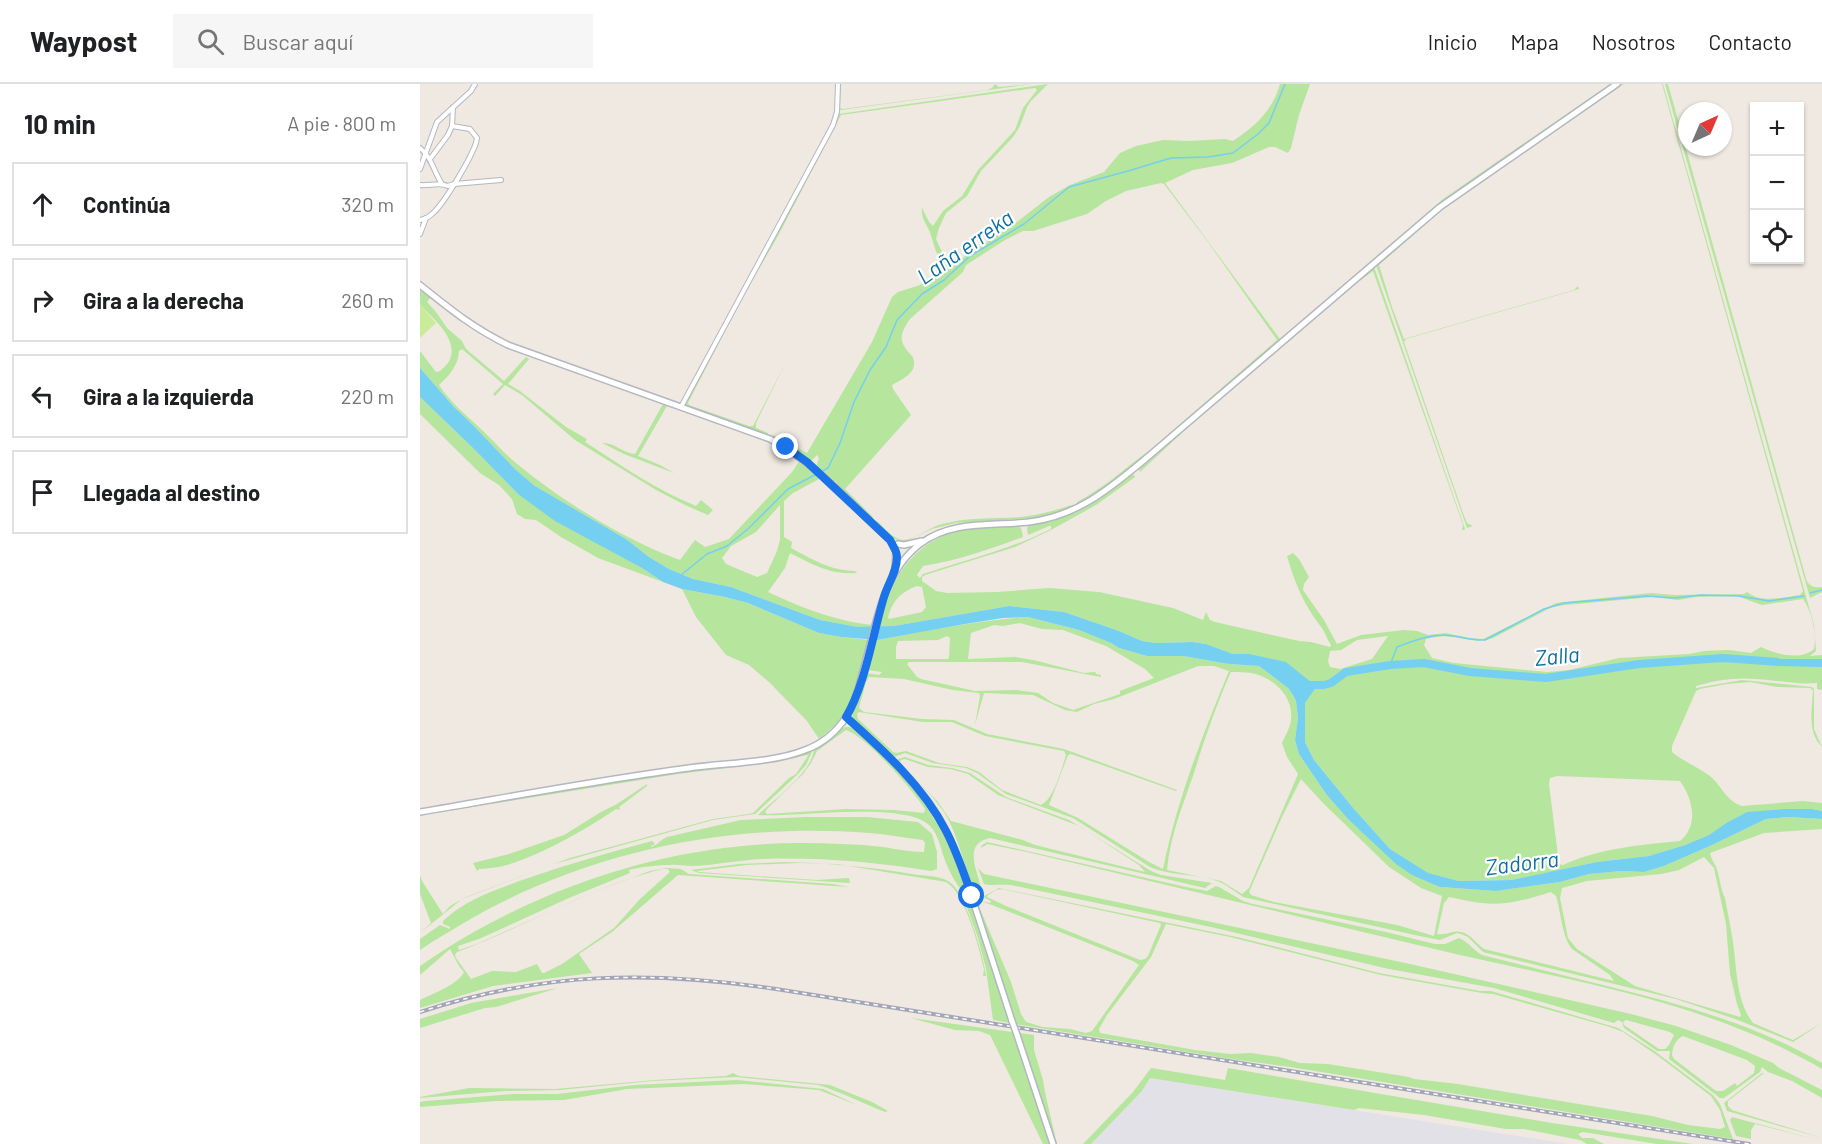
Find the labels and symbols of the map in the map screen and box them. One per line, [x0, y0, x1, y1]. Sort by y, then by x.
north arrow [1678, 102, 1732, 156]
water label: Laña erreka [911, 204, 1017, 289]
route end [772, 433, 798, 459]
water label: Zalla [1533, 640, 1580, 670]
water label: Zadorra [1484, 845, 1560, 879]
route start [958, 882, 984, 908]

